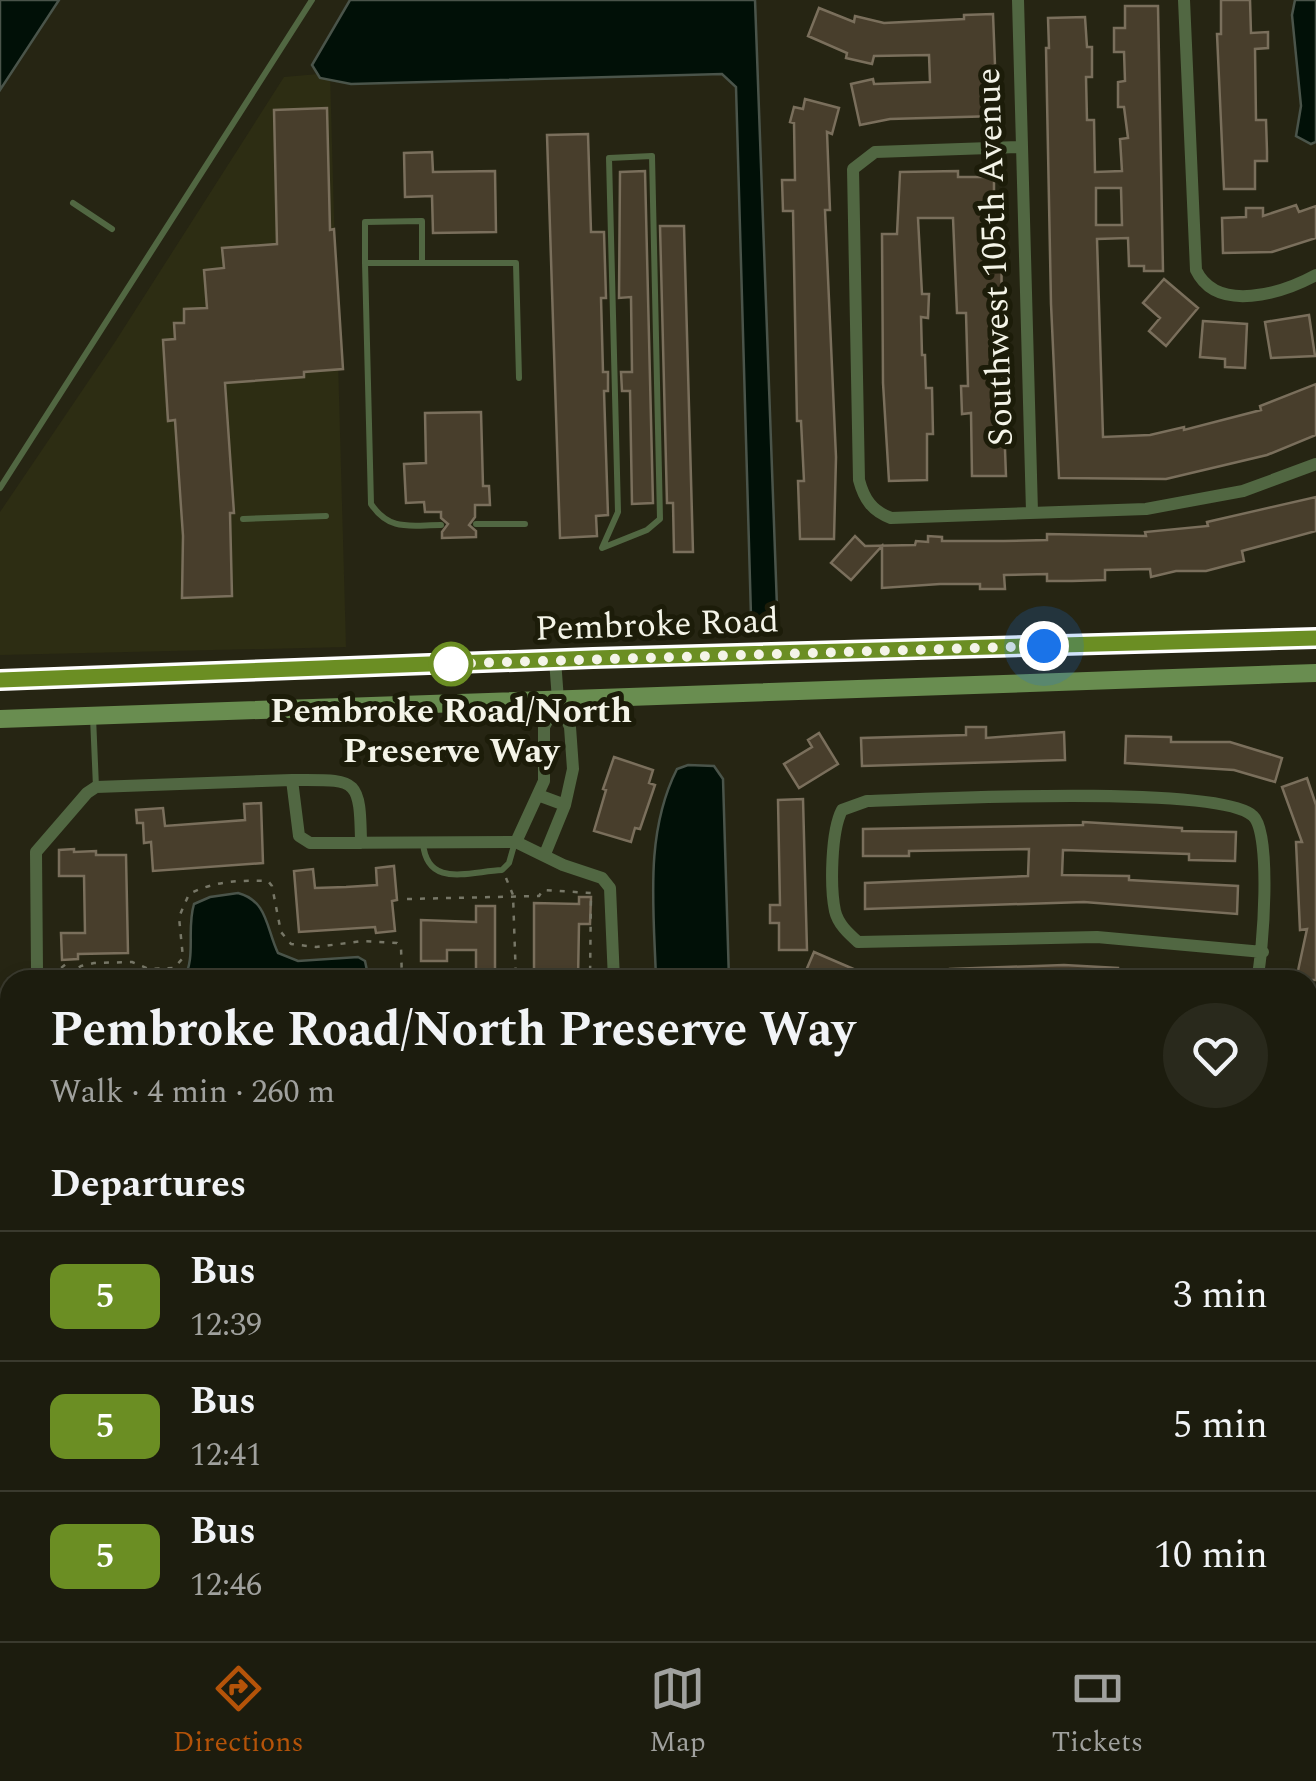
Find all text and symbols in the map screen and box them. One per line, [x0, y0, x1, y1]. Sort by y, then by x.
street label: Southwest 105th Avenue [962, 67, 1028, 447]
street label: Pembroke Road [534, 594, 780, 656]
your location [1019, 621, 1069, 671]
marker: Pembroke Road/North Preserve Way [430, 643, 472, 685]
place label: Pembroke Road/North Preserve Way [270, 685, 632, 778]
text: Pembroke Road/North Preserve Way [50, 994, 855, 1067]
button: heart [1163, 1003, 1268, 1108]
text: Walk · 4 min · 260 m [50, 1068, 335, 1117]
text: Departures [50, 1156, 246, 1214]
text: Bus [190, 1243, 256, 1301]
text: 3 min [1173, 1267, 1268, 1325]
text: 5 [95, 1270, 115, 1323]
text: 12:39 [190, 1301, 262, 1350]
text: Bus [190, 1373, 256, 1431]
text: 5 min [1173, 1397, 1268, 1455]
text: 5 [95, 1400, 115, 1453]
text: 12:41 [190, 1431, 262, 1480]
text: Bus [190, 1503, 256, 1561]
text: 10 min [1154, 1527, 1268, 1585]
text: 5 [95, 1530, 115, 1583]
text: 12:46 [190, 1561, 262, 1610]
tab: Directions [173, 1661, 304, 1764]
tab: Map [649, 1661, 706, 1764]
tab: Tickets [1051, 1661, 1143, 1764]

